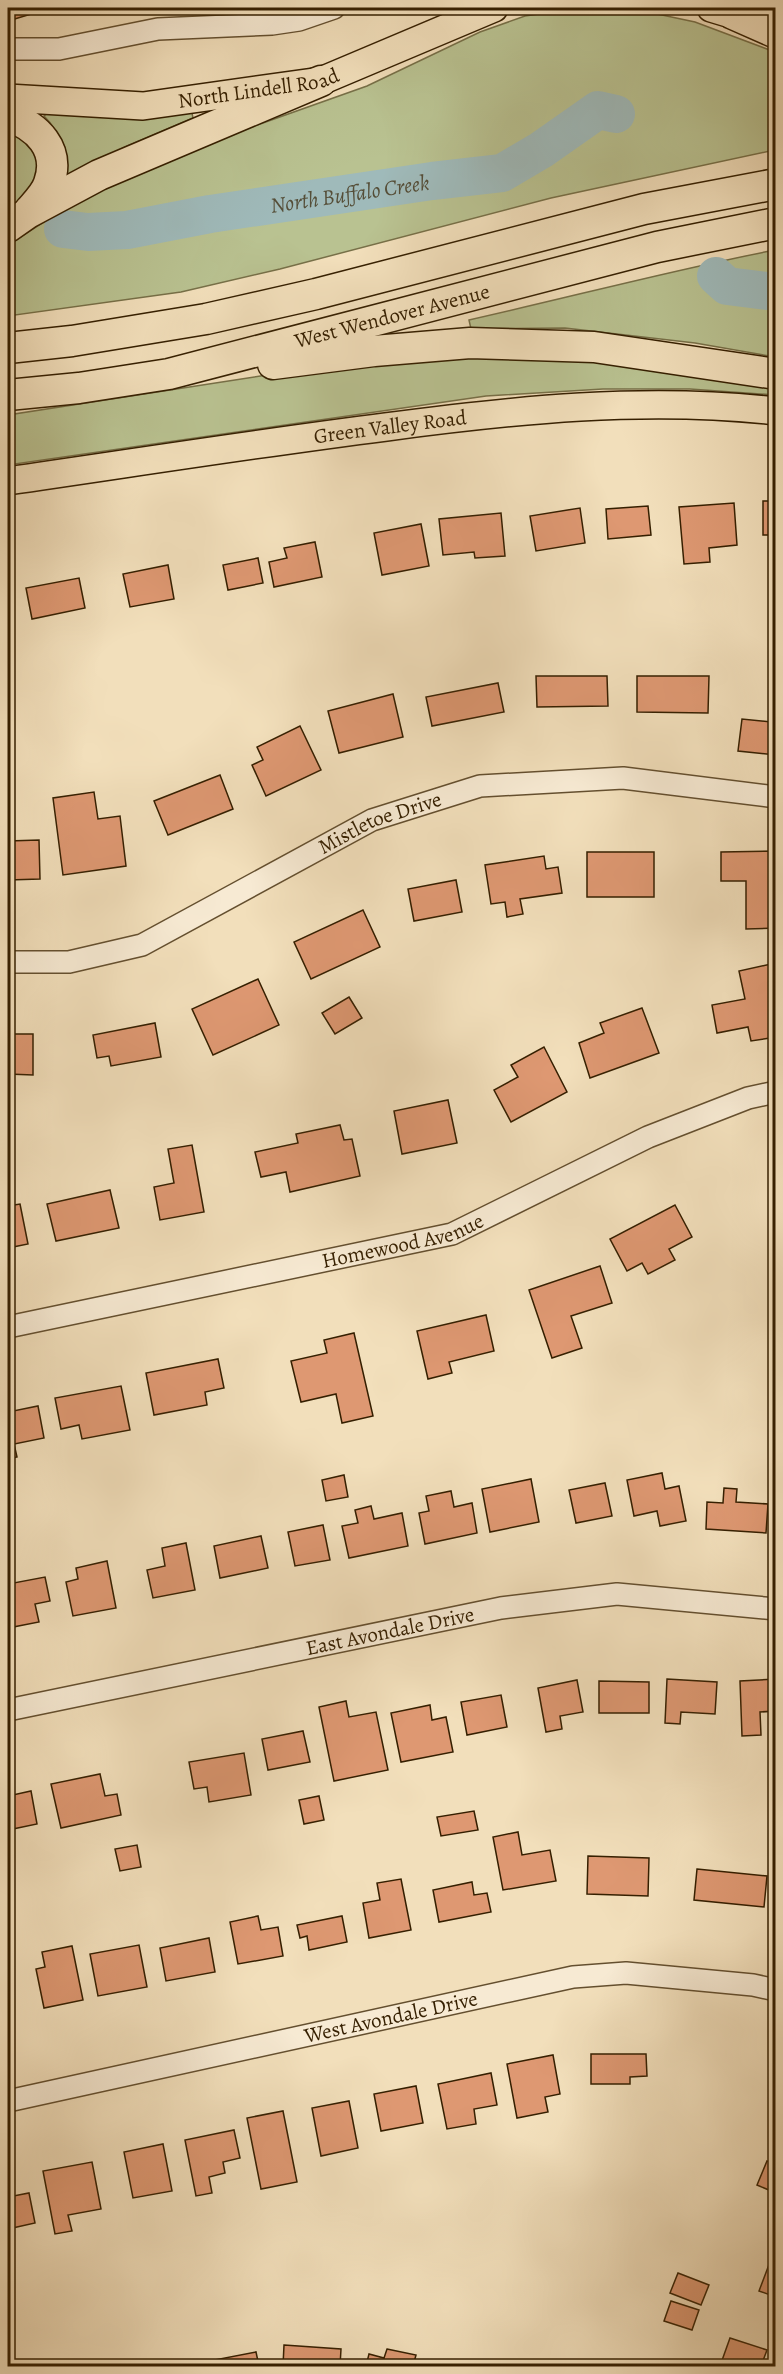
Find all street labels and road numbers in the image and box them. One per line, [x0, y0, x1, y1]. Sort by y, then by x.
street label: North Lindell Road [176, 61, 344, 115]
street label: West Wendover Avenue [291, 277, 493, 355]
street label: Green Valley Road [312, 403, 469, 450]
street label: Mistletoe Drive [313, 785, 445, 861]
street label: Homewood Avenue [319, 1207, 488, 1275]
street label: East Avondale Drive [303, 1600, 477, 1662]
street label: West Avondale Drive [301, 1984, 480, 2050]

